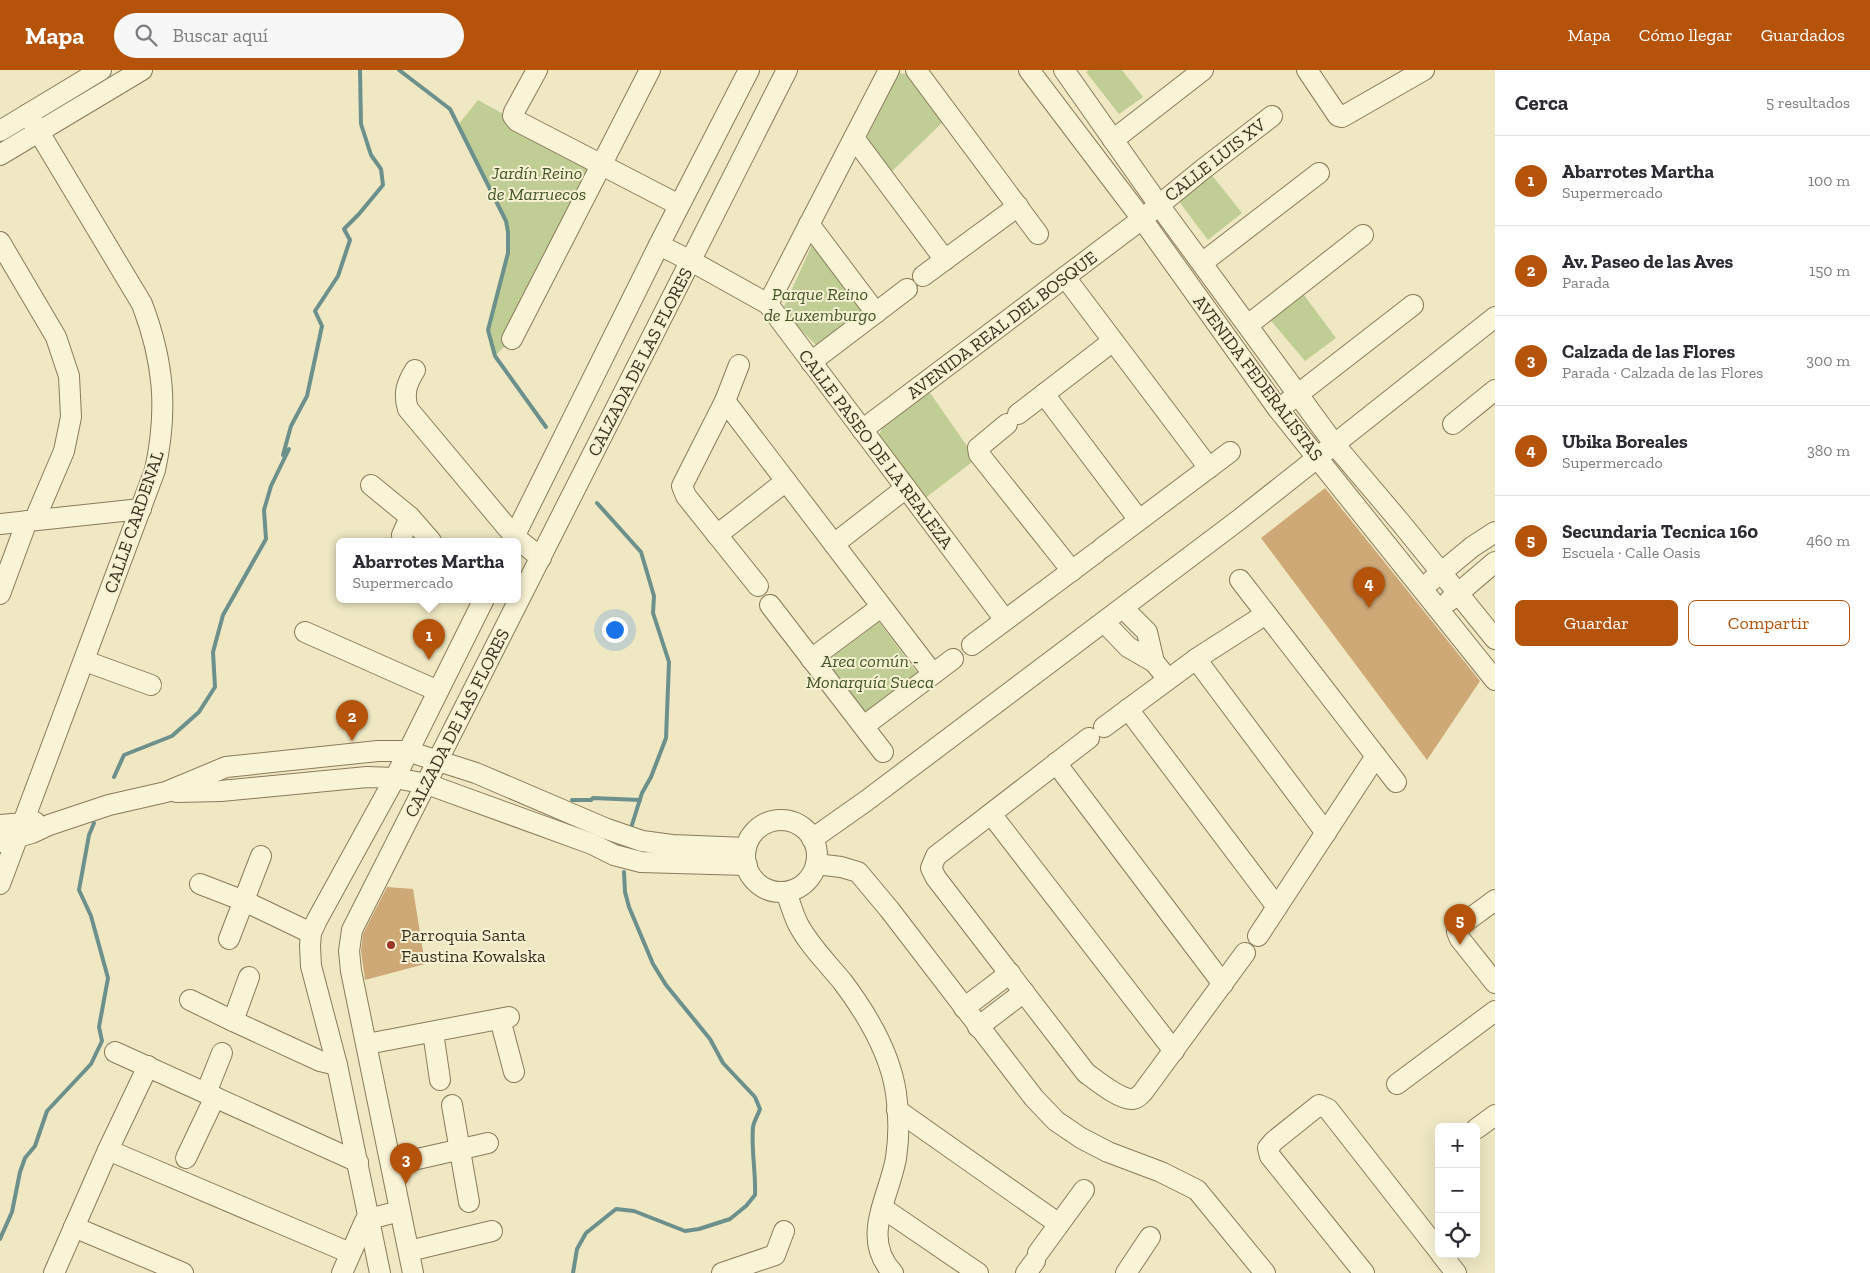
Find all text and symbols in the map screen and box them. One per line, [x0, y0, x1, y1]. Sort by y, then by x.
search box [114, 13, 464, 58]
text: Mapa [25, 21, 84, 50]
icon: search [132, 21, 160, 49]
text: Buscar aquí [172, 24, 268, 47]
text: Mapa [1568, 24, 1611, 46]
text: Cómo llegar [1639, 24, 1733, 46]
text: Guardados [1761, 24, 1845, 46]
text: Cerca [1515, 90, 1568, 115]
text: 5 resultados [1766, 93, 1850, 112]
street label: CALLE LUIS XV [1160, 113, 1270, 206]
text: Abarrotes Martha [1562, 160, 1714, 183]
park label: Jardín Reino de Marruecos [488, 162, 586, 205]
text: 1 [1528, 171, 1534, 190]
text: 100 m [1808, 171, 1850, 190]
text: Supermercado [1562, 183, 1663, 202]
street label: AVENIDA REAL DEL BOSQUE [902, 246, 1102, 404]
text: Av. Paseo de las Aves [1562, 250, 1733, 273]
text: 2 [1527, 261, 1535, 280]
text: 150 m [1809, 261, 1850, 280]
street label: CALZADA DE LAS FLORES [583, 264, 697, 460]
text: Parada [1562, 273, 1610, 292]
park label: Parque Reino de Luxemburgo [764, 283, 876, 326]
street label: AVENIDA FEDERALISTAS [1188, 291, 1328, 465]
text: Calzada de las Flores [1562, 340, 1735, 363]
street label: CALLE PASEO DE LA REALEZA [794, 345, 958, 553]
text: 3 [1527, 351, 1535, 370]
text: 300 m [1806, 351, 1850, 370]
text: Parada · Calzada de las Flores [1562, 363, 1763, 382]
text: Ubika Boreales [1562, 430, 1688, 453]
text: 4 [1526, 441, 1536, 460]
text: 380 m [1807, 441, 1850, 460]
street label: CALLE CARDENAL [99, 448, 169, 596]
text: Supermercado [1562, 453, 1663, 472]
text: Secundaria Tecnica 160 [1562, 520, 1758, 543]
text: 5 [1527, 531, 1535, 550]
text: 460 m [1806, 531, 1850, 550]
popup [336, 538, 521, 603]
text: Escuela · Calle Oasis [1562, 543, 1701, 562]
text: Abarrotes Martha [352, 550, 505, 573]
pin: 4 [1353, 567, 1385, 608]
text: Supermercado [352, 573, 453, 592]
button: Guardar [1515, 600, 1678, 646]
button: Compartir [1688, 600, 1850, 646]
your location [602, 617, 628, 643]
pin: 1 [413, 619, 445, 660]
street label: CALZADA DE LAS FLORES [400, 625, 514, 821]
park label: Area común - Monarquía Sueca [806, 650, 934, 693]
pin: 2 [336, 700, 368, 741]
pin: 5 [1444, 904, 1476, 945]
place label: Parroquia Santa Faustina Kowalska [401, 924, 546, 967]
marker: Parroquia Santa Faustina Kowalska [385, 939, 397, 951]
map controls [1435, 1123, 1480, 1258]
button: + [1435, 1123, 1480, 1168]
pin: 3 [390, 1143, 422, 1184]
button: − [1435, 1168, 1480, 1213]
button: locate [1435, 1213, 1480, 1258]

